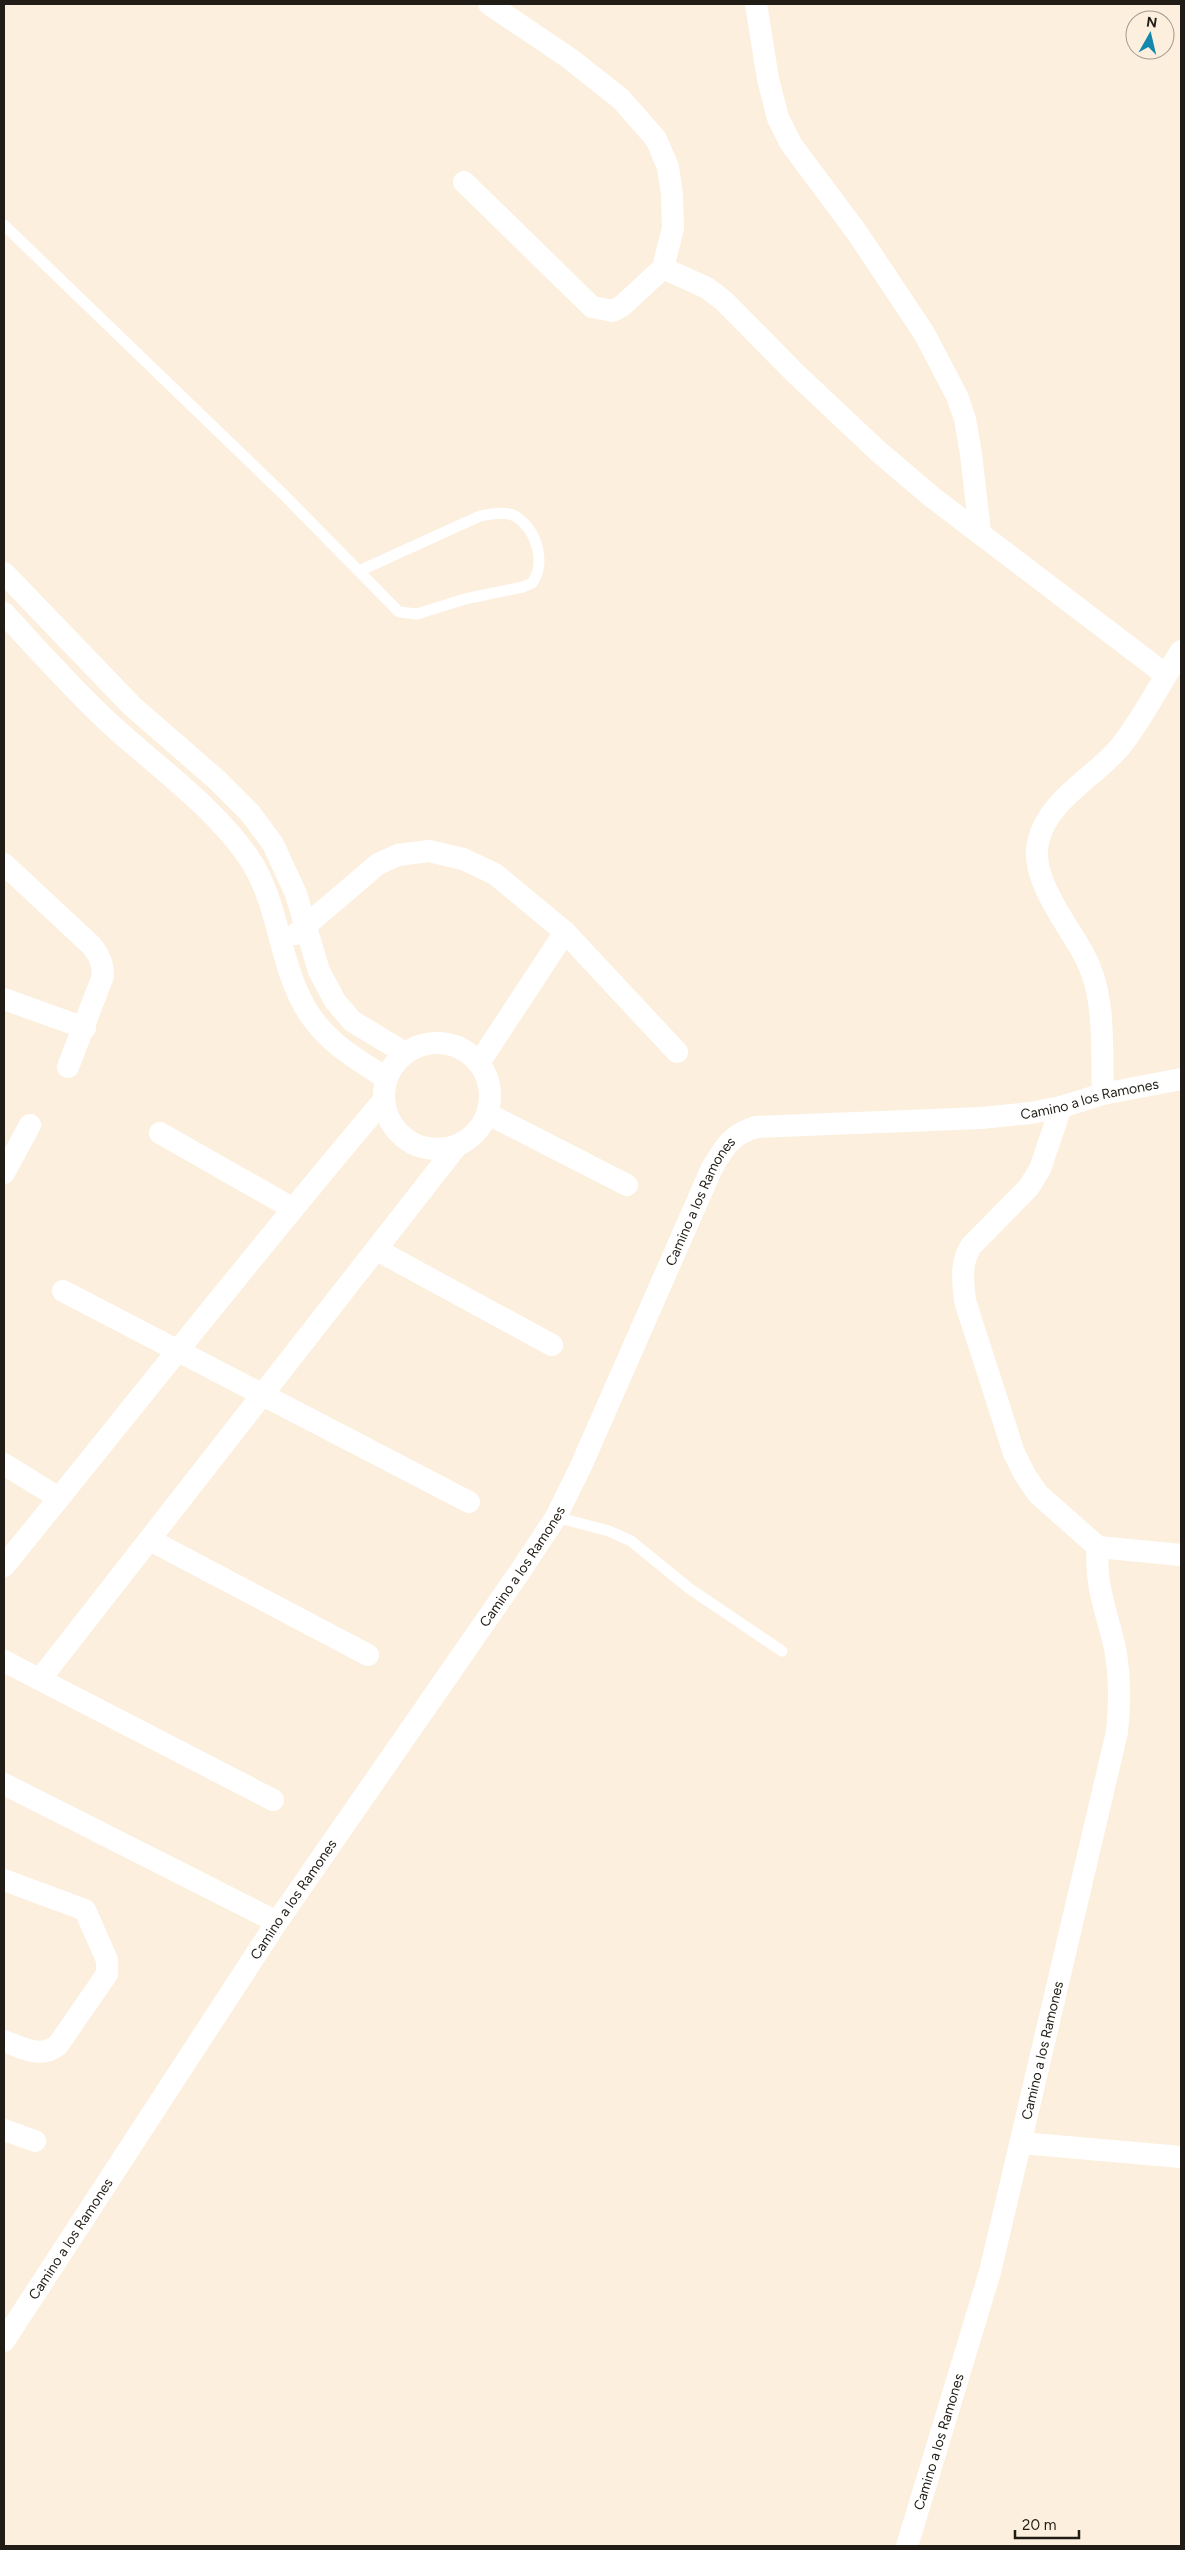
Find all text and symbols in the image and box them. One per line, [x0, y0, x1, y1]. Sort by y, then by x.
north arrow [1125, 10, 1175, 60]
text: N [1145, 13, 1158, 32]
street label: Camino a los Ramones [1020, 1075, 1160, 1123]
street label: Camino a los Ramones [662, 1133, 739, 1268]
street label: Camino a los Ramones [476, 1503, 568, 1630]
street label: Camino a los Ramones [246, 1836, 340, 1963]
street label: Camino a los Ramones [1018, 1979, 1067, 2121]
street label: Camino a los Ramones [25, 2175, 116, 2303]
street label: Camino a los Ramones [910, 2371, 967, 2512]
scale bar [1015, 2508, 1079, 2540]
text: 20 m [1022, 2516, 1056, 2534]

